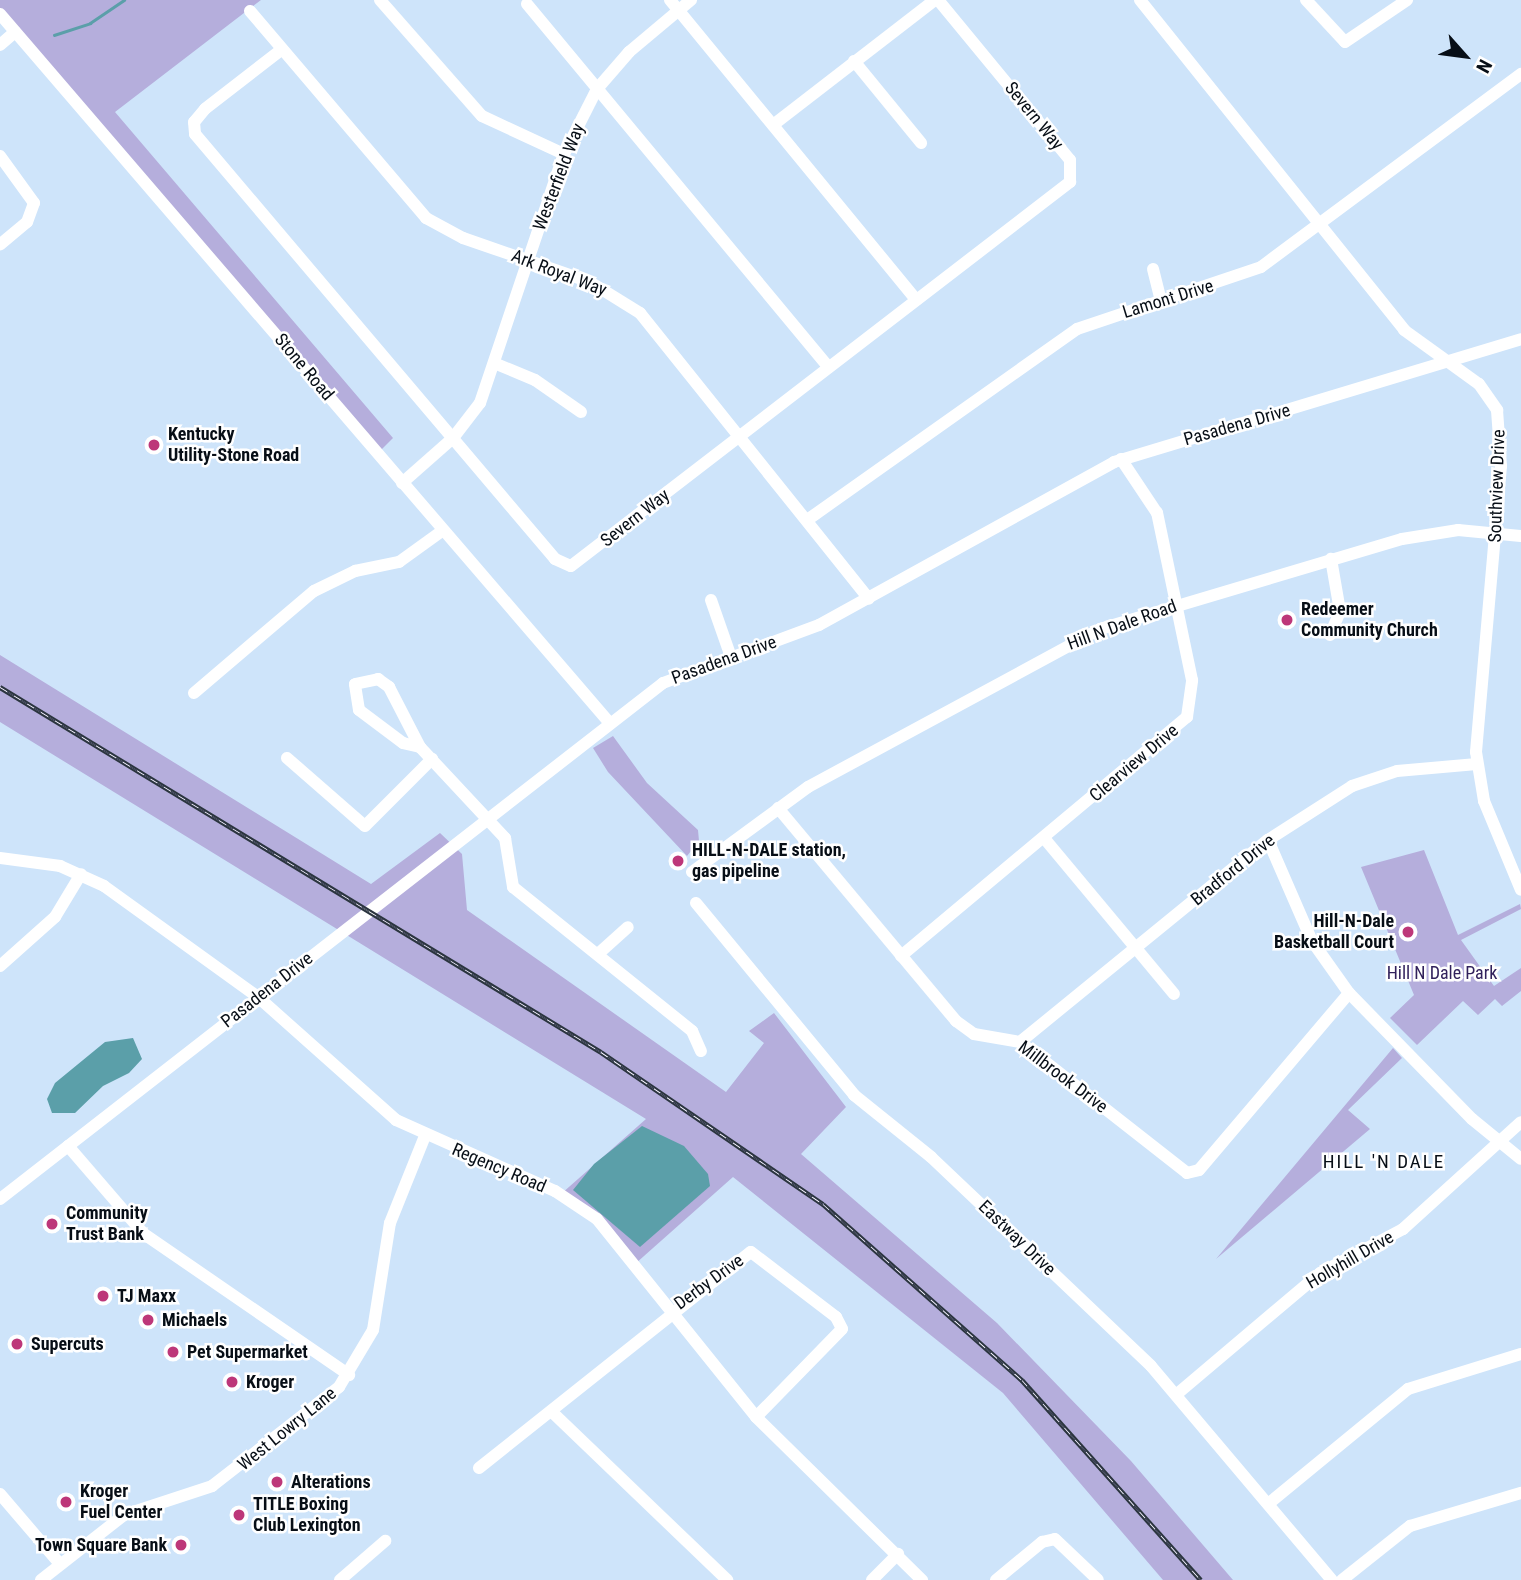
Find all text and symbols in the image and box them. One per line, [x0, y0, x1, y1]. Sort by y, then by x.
north arrow [1430, 21, 1500, 91]
text: N [1471, 56, 1497, 77]
street label: Severn Way [1000, 78, 1068, 154]
street label: Westerfield Way [529, 120, 589, 234]
street label: Ark Royal Way [508, 245, 610, 301]
street label: Lamont Drive [1120, 275, 1216, 323]
street label: Stone Road [270, 329, 338, 405]
street label: Pasadena Drive [1181, 399, 1293, 451]
place label: Kentucky Utility-Stone Road [168, 424, 299, 466]
street label: Southview Drive [1484, 429, 1510, 543]
marker: Kentucky Utility-Stone Road [146, 437, 162, 453]
street label: Severn Way [596, 484, 674, 552]
street label: Hill N Dale Road [1064, 595, 1180, 655]
place label: Redeemer Community Church [1301, 599, 1438, 642]
marker: Redeemer Community Church [1279, 612, 1295, 628]
street label: Pasadena Drive [669, 631, 779, 689]
street label: Clearview Drive [1085, 720, 1183, 806]
street label: Bradford Drive [1187, 830, 1279, 910]
place label: HILL-N-DALE station, gas pipeline [692, 840, 846, 882]
marker: HILL-N-DALE station, gas pipeline [670, 853, 686, 869]
place label: Hill-N-Dale Basketball Court [1274, 911, 1394, 954]
marker: Hill-N-Dale Basketball Court [1400, 924, 1416, 940]
street label: Pasadena Drive [217, 948, 317, 1032]
park label: Hill N Dale Park [1387, 962, 1497, 984]
street label: Millbrook Drive [1014, 1036, 1112, 1118]
street label: Regency Road [449, 1139, 549, 1197]
district label: HILL 'N DALE [1324, 1151, 1444, 1173]
street label: Eastway Drive [974, 1196, 1060, 1280]
place label: Community Trust Bank [66, 1203, 148, 1246]
marker: Community Trust Bank [44, 1216, 60, 1232]
street label: Hollyhill Drive [1303, 1226, 1397, 1294]
street label: Derby Drive [670, 1250, 748, 1314]
place label: TJ Maxx [117, 1285, 176, 1307]
marker: TJ Maxx [95, 1288, 111, 1304]
place label: Michaels [162, 1309, 227, 1331]
marker: Michaels [140, 1312, 156, 1328]
place label: Supercuts [31, 1333, 104, 1355]
marker: Supercuts [9, 1336, 25, 1352]
place label: Pet Supermarket [187, 1341, 308, 1363]
marker: Pet Supermarket [165, 1344, 181, 1360]
place label: Kroger [246, 1371, 294, 1393]
marker: Kroger [224, 1374, 240, 1390]
street label: West Lowry Lane [233, 1383, 341, 1475]
place label: Alterations [291, 1471, 371, 1493]
marker: Alterations [269, 1474, 285, 1490]
place label: Kroger Fuel Center [80, 1481, 162, 1524]
marker: Kroger Fuel Center [58, 1494, 74, 1510]
place label: TITLE Boxing Club Lexington [253, 1494, 361, 1536]
marker: TITLE Boxing Club Lexington [231, 1507, 247, 1523]
place label: Town Square Bank [35, 1534, 167, 1556]
marker: Town Square Bank [173, 1537, 189, 1553]

